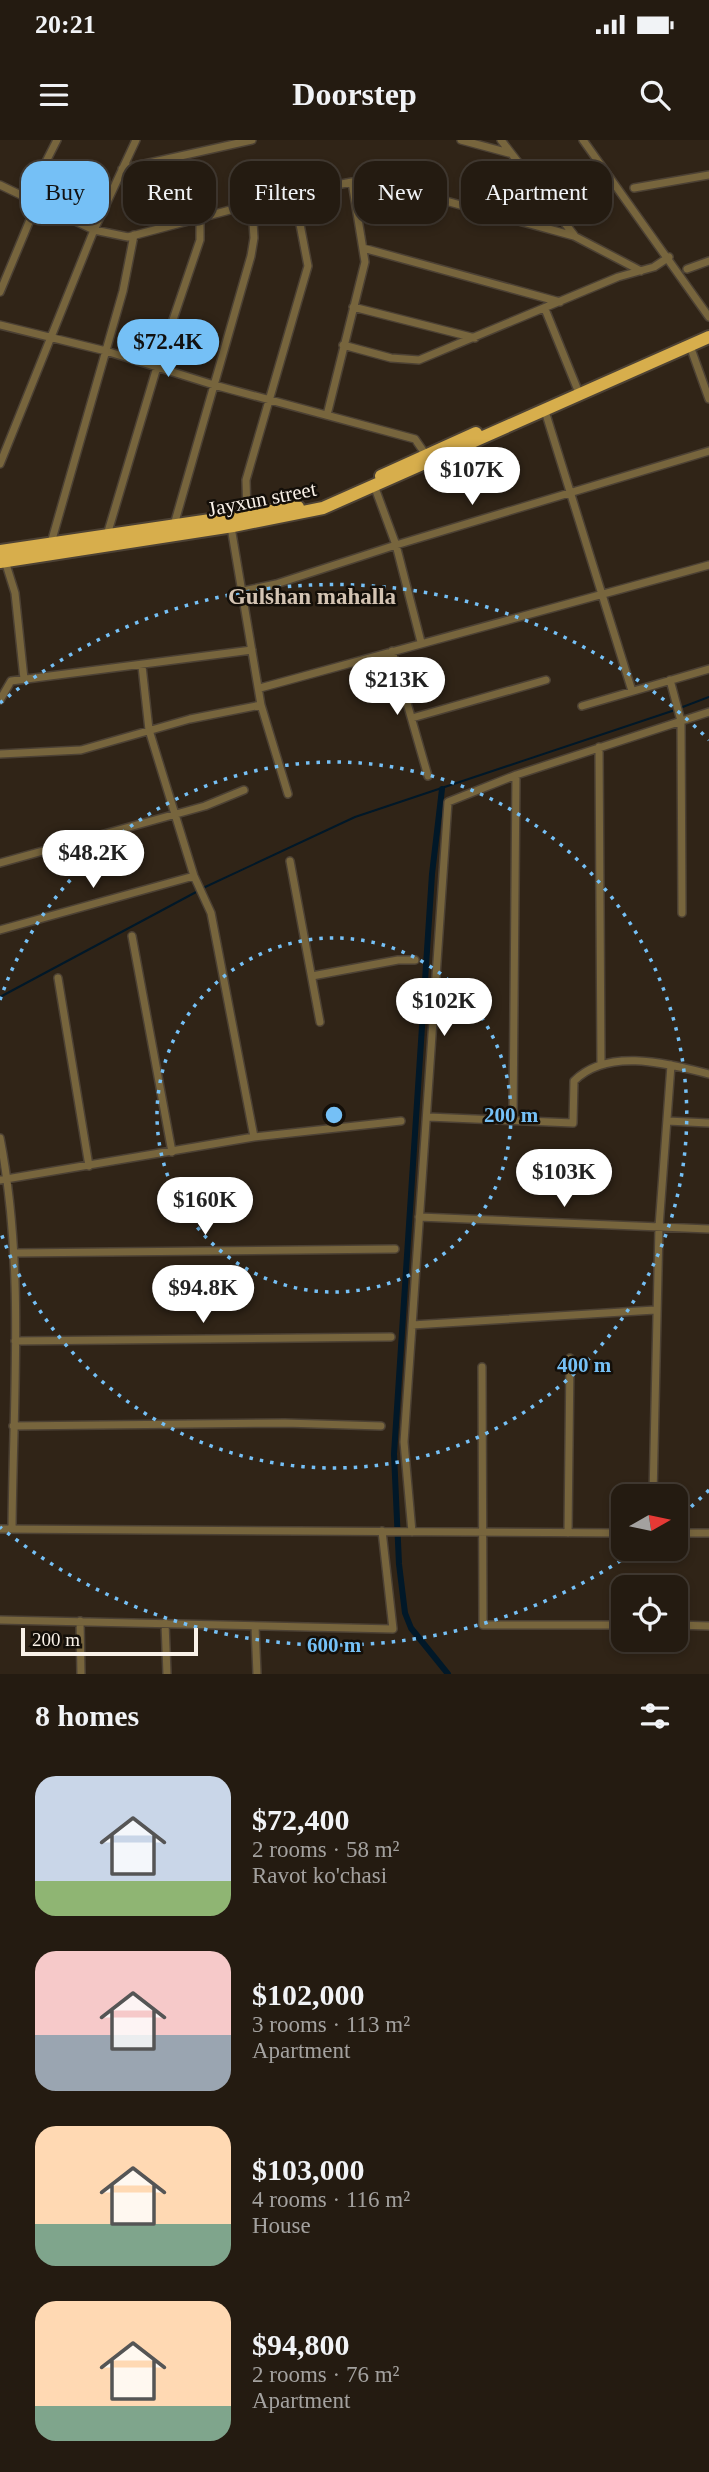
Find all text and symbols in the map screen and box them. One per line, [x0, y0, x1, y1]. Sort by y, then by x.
text: 20:21 [35, 10, 96, 39]
icon: menu [35, 76, 73, 114]
text: Doorstep [292, 76, 417, 112]
icon: search [636, 76, 674, 114]
chip: Buy [21, 161, 109, 224]
chip: Rent [123, 161, 216, 224]
chip: Filters [230, 161, 340, 224]
chip: New [354, 161, 447, 224]
chip: Apartment [461, 161, 612, 224]
pin: $72.4K [111, 320, 225, 379]
text: $72.4K [133, 329, 203, 354]
pin: $107K [423, 448, 521, 507]
text: $107K [440, 457, 504, 482]
street label: Jayxun street [206, 477, 319, 521]
district label: Gulshan mahalla [228, 584, 397, 609]
pin: $213K [348, 658, 446, 717]
text: $213K [365, 667, 429, 692]
pin: $48.2K [36, 830, 150, 890]
text: $48.2K [58, 840, 128, 865]
pin: $102K [395, 978, 493, 1038]
text: $102K [412, 988, 476, 1013]
centre of rings [322, 1103, 346, 1127]
text: 200 m [484, 1103, 539, 1127]
pin: $103K [515, 1150, 613, 1209]
text: $103K [532, 1159, 596, 1184]
pin: $160K [156, 1178, 254, 1237]
text: $160K [173, 1187, 237, 1212]
pin: $94.8K [146, 1266, 260, 1325]
text: $94.8K [168, 1275, 238, 1300]
text: 400 m [557, 1353, 612, 1377]
north arrow [611, 1484, 688, 1561]
map controls [611, 1484, 688, 1652]
button: locate [611, 1575, 688, 1652]
scale bar [21, 1625, 198, 1657]
text: 200 m [32, 1629, 80, 1650]
text: 600 m [307, 1633, 362, 1657]
icon: filters [636, 1697, 674, 1735]
text: 8 homes [35, 1699, 139, 1732]
text: $72,400 [252, 1803, 350, 1836]
icon: home [91, 1804, 175, 1888]
text: 2 rooms · 58 m² [252, 1837, 399, 1862]
text: Ravot ko'chasi [252, 1863, 387, 1888]
text: $102,000 [252, 1978, 365, 2011]
icon: home [91, 1979, 175, 2063]
text: 3 rooms · 113 m² [252, 2012, 410, 2037]
text: Apartment [252, 2038, 350, 2063]
text: $103,000 [252, 2153, 365, 2186]
icon: home [91, 2154, 175, 2238]
text: 4 rooms · 116 m² [252, 2187, 410, 2212]
text: House [252, 2213, 311, 2238]
text: $94,800 [252, 2328, 350, 2361]
icon: home [91, 2329, 175, 2413]
text: 2 rooms · 76 m² [252, 2362, 399, 2387]
text: Apartment [252, 2388, 350, 2413]

